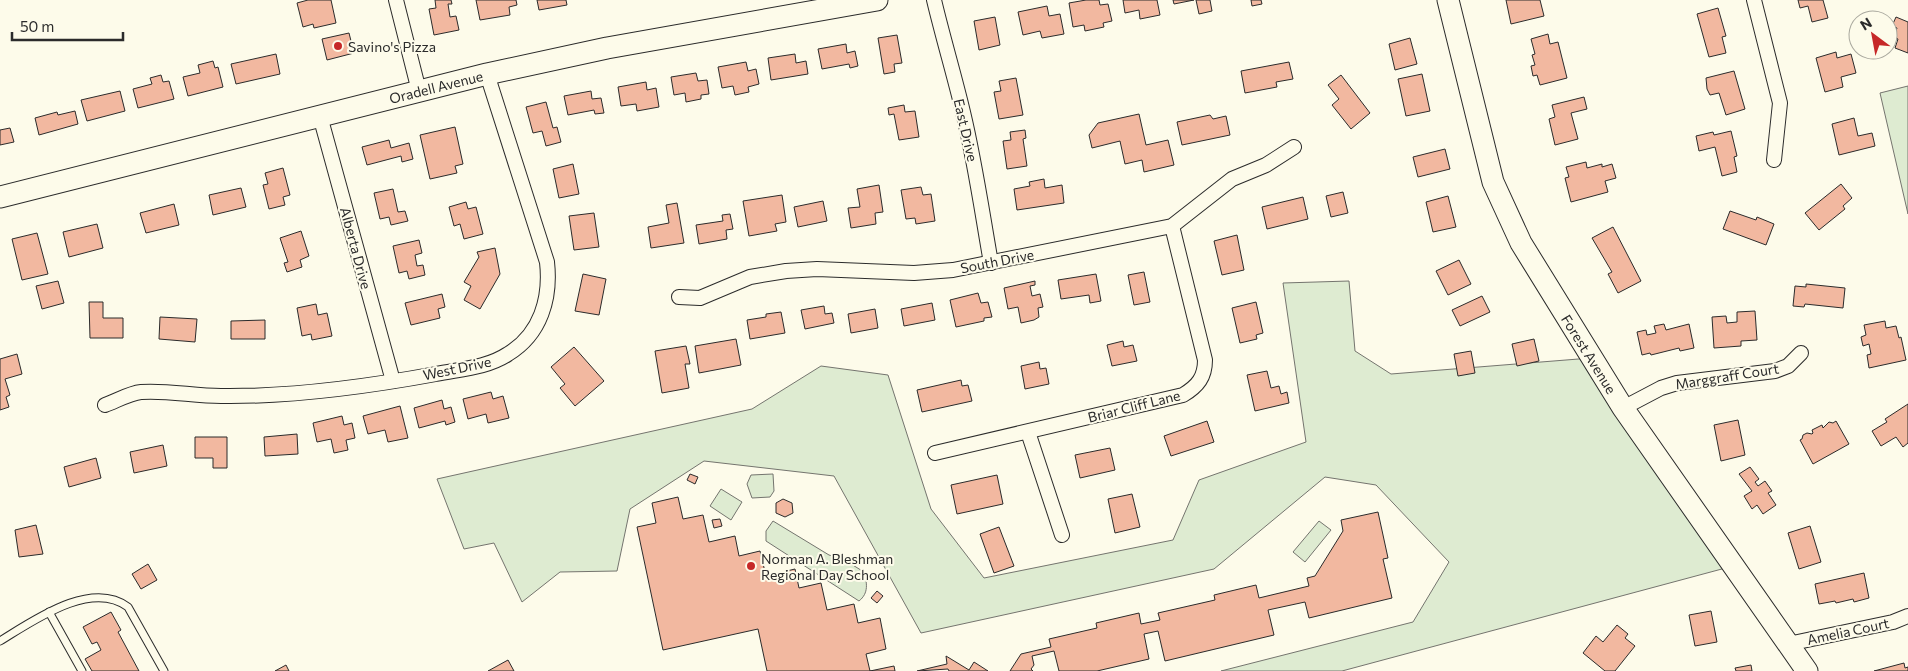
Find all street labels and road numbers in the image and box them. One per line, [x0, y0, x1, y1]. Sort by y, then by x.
street label: Oradell Avenue [387, 67, 485, 107]
street label: East Drive [950, 97, 982, 163]
street label: Alberta Drive [337, 205, 375, 291]
street label: South Drive [959, 246, 1035, 276]
street label: Forest Avenue [1558, 311, 1620, 397]
street label: West Drive [421, 352, 493, 384]
street label: Marggraff Court [1674, 359, 1780, 393]
street label: Briar Cliff Lane [1086, 386, 1182, 426]
street label: Amelia Court [1805, 614, 1891, 648]

